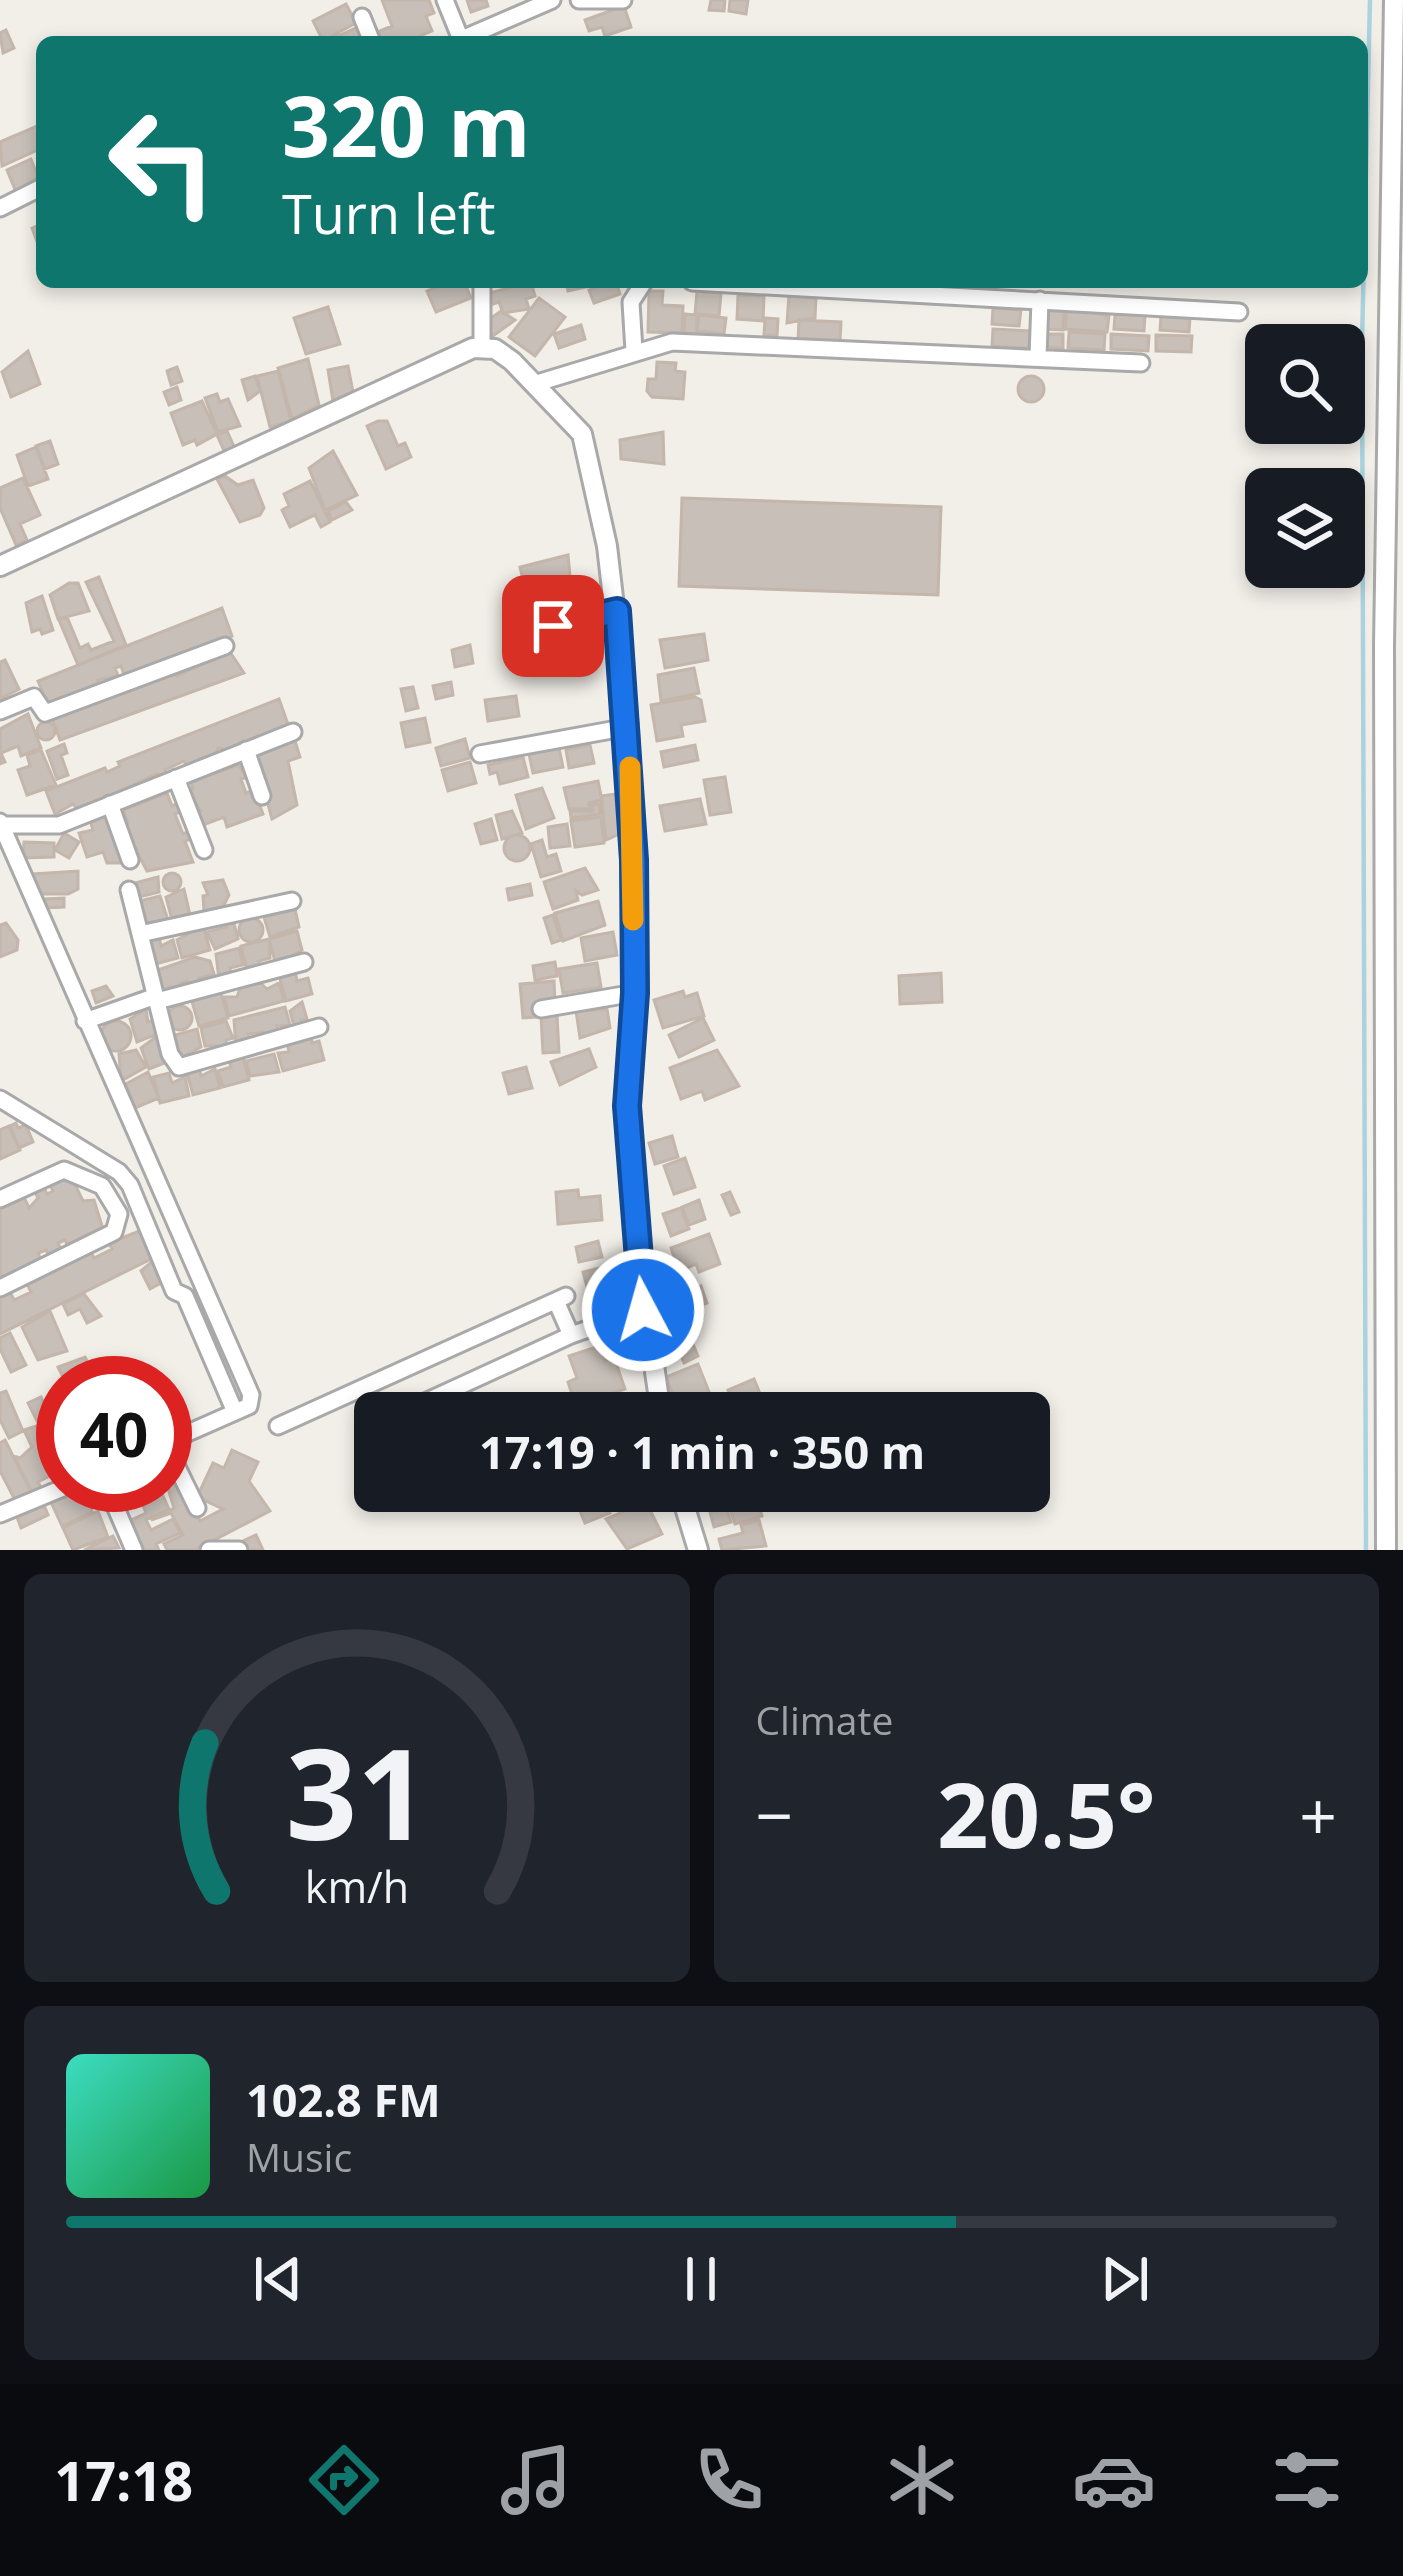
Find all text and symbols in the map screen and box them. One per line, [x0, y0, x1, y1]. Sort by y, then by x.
text: 320 m [282, 67, 530, 182]
icon: left [84, 84, 240, 240]
text: Turn left [282, 176, 495, 250]
map controls [1245, 324, 1365, 588]
button: search [1245, 324, 1365, 444]
button: layers [1245, 468, 1365, 588]
pin [502, 575, 604, 677]
icon: arrive [520, 593, 586, 659]
position arrow [580, 1247, 706, 1373]
speed limit sign: 40 [36, 1356, 192, 1512]
text: 17:19 · 1 min · 350 m [479, 1421, 925, 1482]
text: Climate [756, 1693, 893, 1746]
text: 31 [285, 1707, 428, 1877]
text: 20.5° [937, 1752, 1156, 1874]
text: − [756, 1769, 793, 1859]
text: + [1299, 1769, 1337, 1859]
text: km/h [305, 1857, 409, 1916]
text: 102.8 FM [246, 2069, 441, 2130]
text: Music [246, 2130, 352, 2183]
icon: previous [245, 2246, 311, 2312]
icon: pause [668, 2246, 734, 2312]
icon: next [1092, 2246, 1158, 2312]
icon: directions [302, 2438, 386, 2522]
icon: music [494, 2438, 578, 2522]
icon: phone [687, 2438, 771, 2522]
icon: climate [880, 2438, 964, 2522]
icon: car [1072, 2438, 1156, 2522]
icon: filters [1265, 2438, 1349, 2522]
text: 17:18 [54, 2443, 193, 2517]

